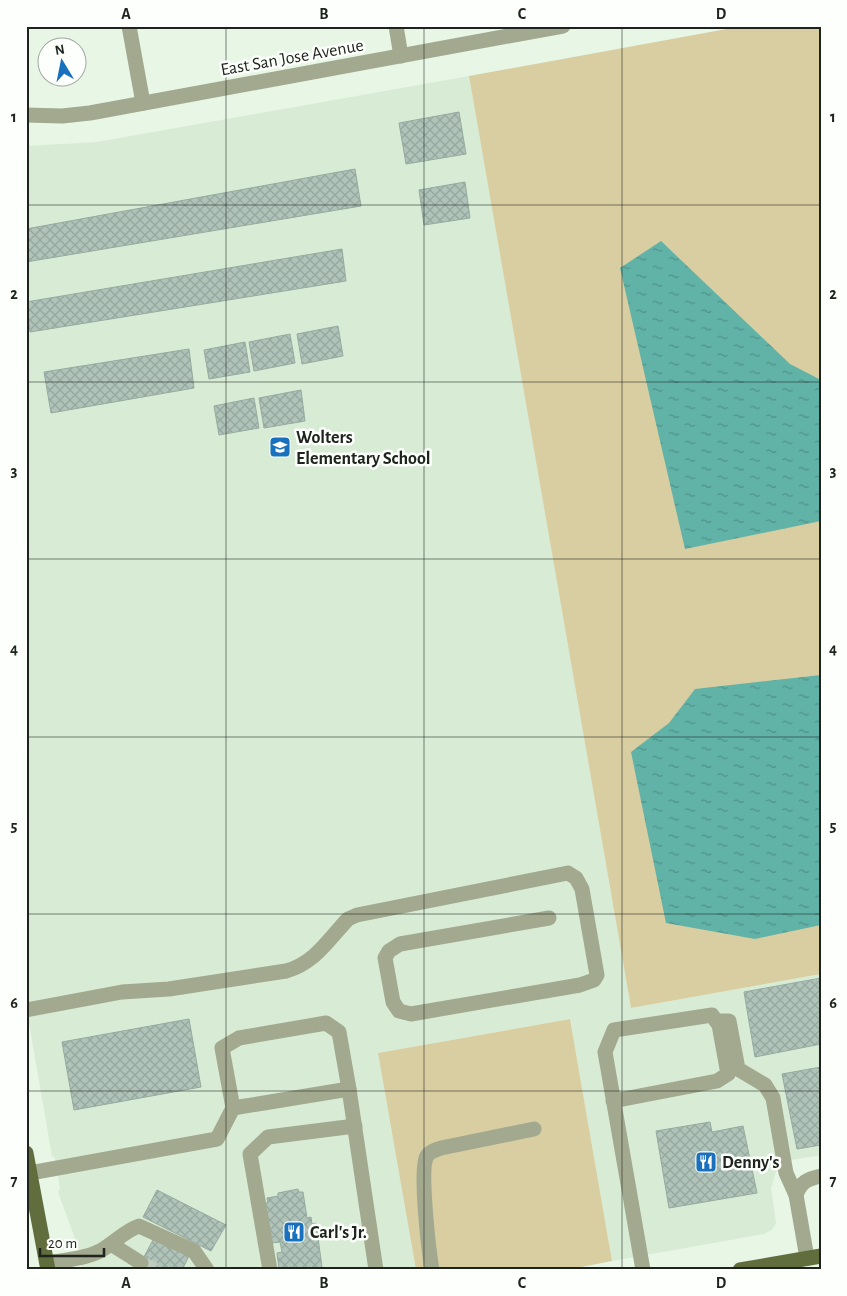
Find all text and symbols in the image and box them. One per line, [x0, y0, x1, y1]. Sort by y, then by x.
text: A [121, 6, 131, 22]
text: B [319, 6, 329, 22]
text: C [518, 6, 527, 22]
text: D [716, 6, 727, 22]
street label: East San Jose Avenue [219, 37, 365, 79]
north arrow [38, 38, 88, 88]
text: N [54, 42, 66, 58]
text: 1 [11, 109, 17, 125]
text: 1 [830, 109, 836, 125]
text: 2 [10, 286, 18, 302]
text: 2 [829, 286, 837, 302]
place label: Wolters Elementary School [296, 429, 431, 468]
school or university icon: Wolters Elementary School [268, 435, 292, 459]
text: 3 [11, 463, 18, 479]
text: 3 [830, 463, 837, 479]
text: 4 [10, 641, 18, 657]
text: 4 [829, 641, 837, 657]
text: 5 [11, 818, 18, 834]
text: 5 [830, 818, 837, 834]
text: 6 [10, 995, 18, 1011]
text: 6 [829, 995, 837, 1011]
restaurant icon: Denny's [694, 1150, 718, 1174]
place label: Denny's [722, 1154, 780, 1172]
text: 7 [11, 1173, 18, 1189]
text: 7 [830, 1173, 837, 1189]
restaurant icon: Carl's Jr. [282, 1220, 306, 1244]
place label: Carl's Jr. [310, 1224, 367, 1242]
scale bar [40, 1226, 104, 1258]
text: 20 m [48, 1236, 77, 1251]
text: A [121, 1275, 131, 1291]
text: B [319, 1275, 329, 1291]
text: C [518, 1275, 527, 1291]
text: D [716, 1275, 727, 1291]

